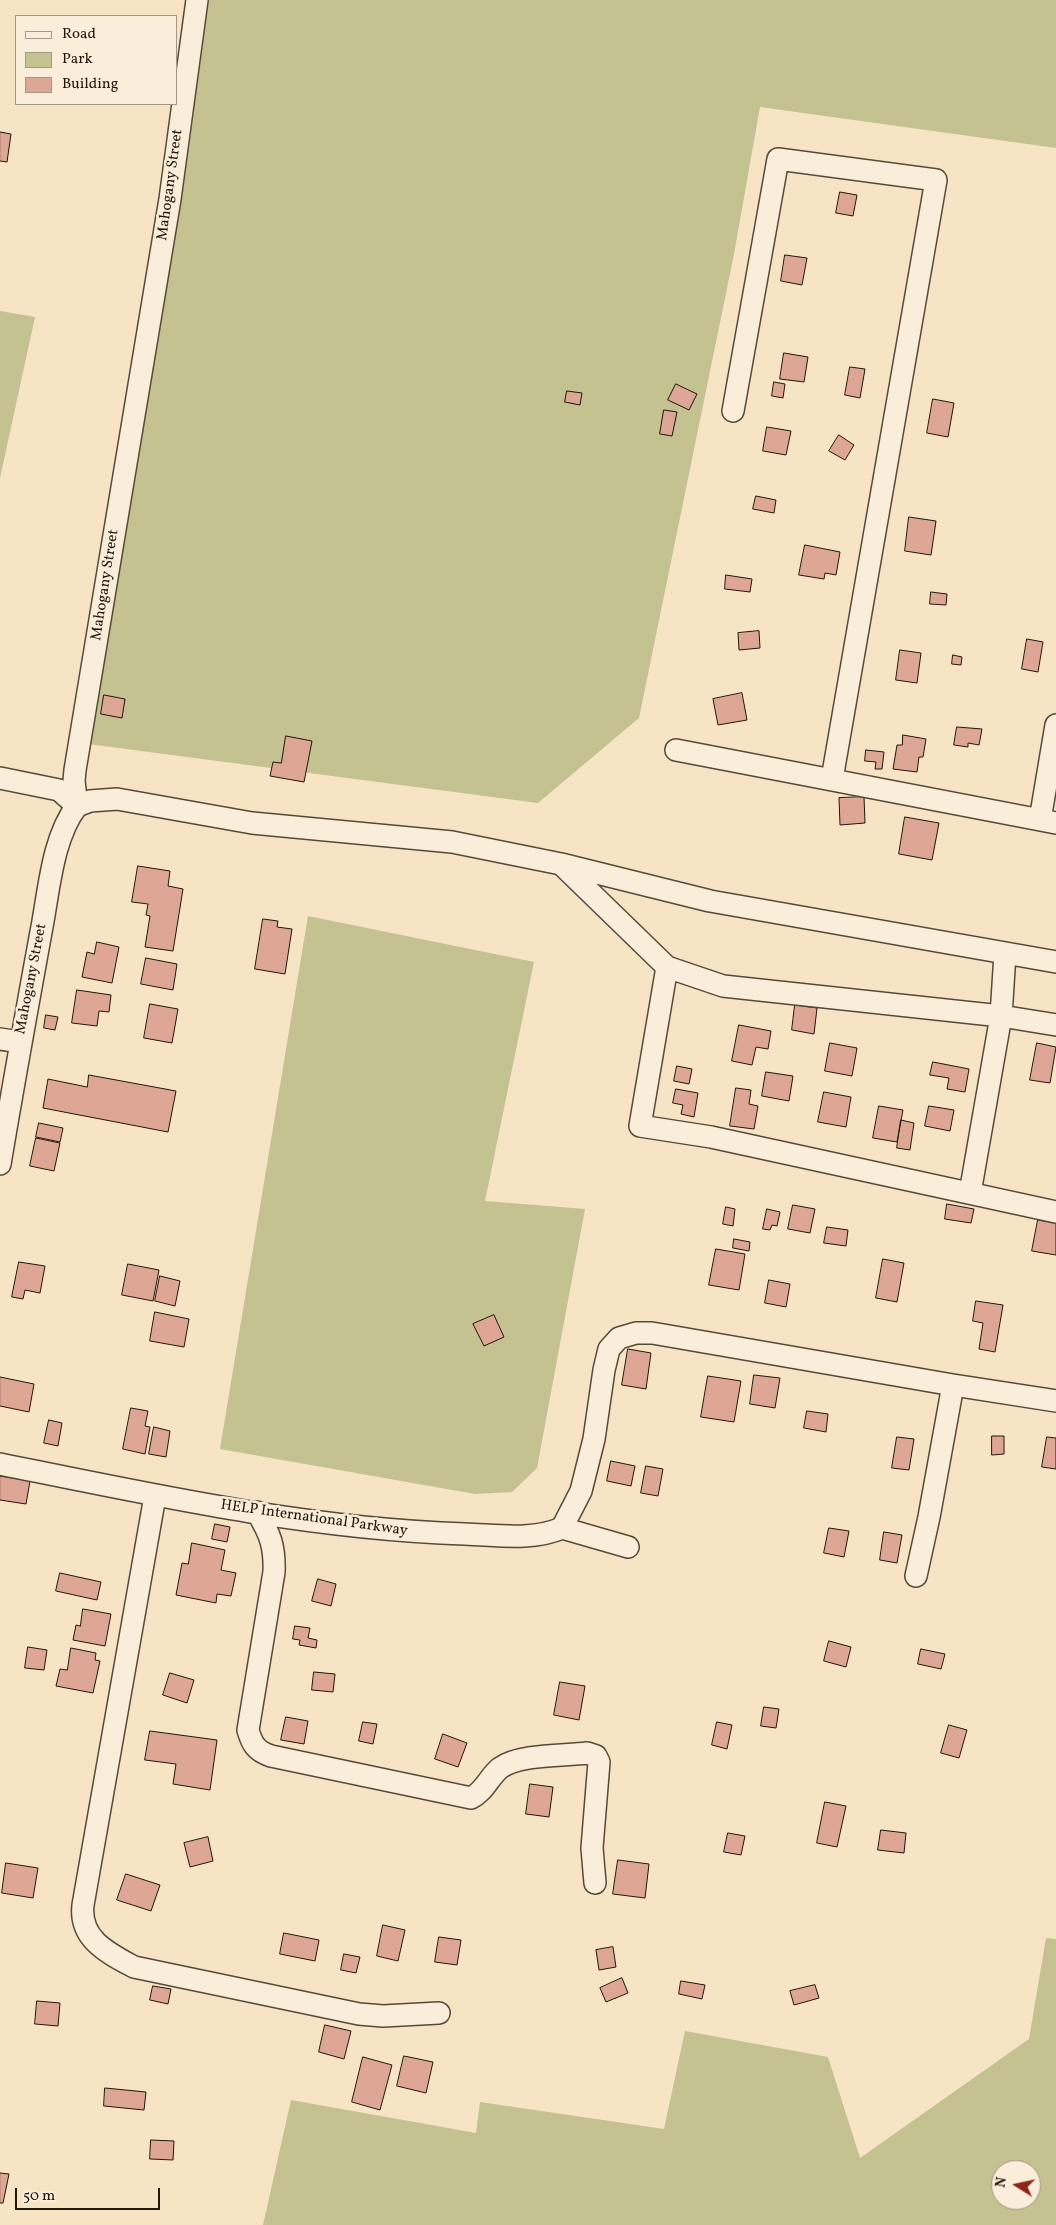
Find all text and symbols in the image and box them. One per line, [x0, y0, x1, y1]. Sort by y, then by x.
legend [15, 15, 178, 105]
text: Road [62, 24, 96, 45]
text: Park [62, 49, 93, 70]
text: Building [62, 74, 118, 95]
street label: Mahogany Street [154, 128, 188, 242]
street label: Mahogany Street [88, 528, 124, 642]
street label: Mahogany Street [12, 922, 52, 1036]
street label: HELP International Parkway [219, 1497, 409, 1541]
north arrow [991, 2160, 1041, 2210]
text: N [991, 2176, 1012, 2189]
scale bar [18, 2178, 162, 2210]
text: 50 m [23, 2186, 55, 2207]

